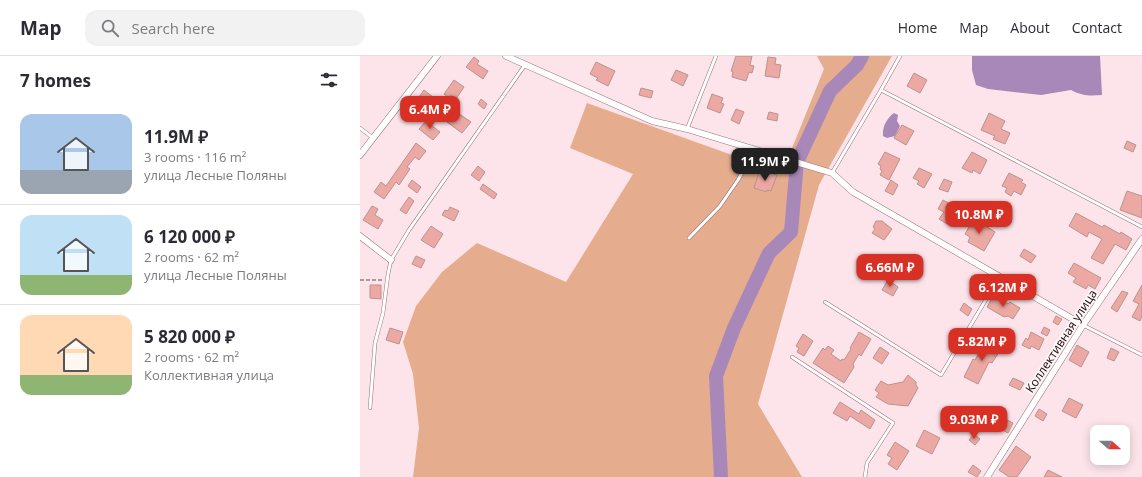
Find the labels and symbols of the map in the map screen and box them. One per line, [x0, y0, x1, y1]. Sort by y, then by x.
pin: 6.4M ₽ [397, 96, 463, 130]
pin: 11.9M ₽ [728, 148, 802, 182]
pin: 10.8M ₽ [942, 201, 1016, 235]
pin: 6.66M ₽ [853, 254, 927, 288]
pin: 6.12M ₽ [966, 274, 1040, 308]
street label: Коллективная улица [1021, 286, 1101, 396]
pin: 5.82M ₽ [945, 328, 1019, 362]
pin: 9.03M ₽ [937, 406, 1011, 440]
north arrow [1090, 425, 1130, 465]

